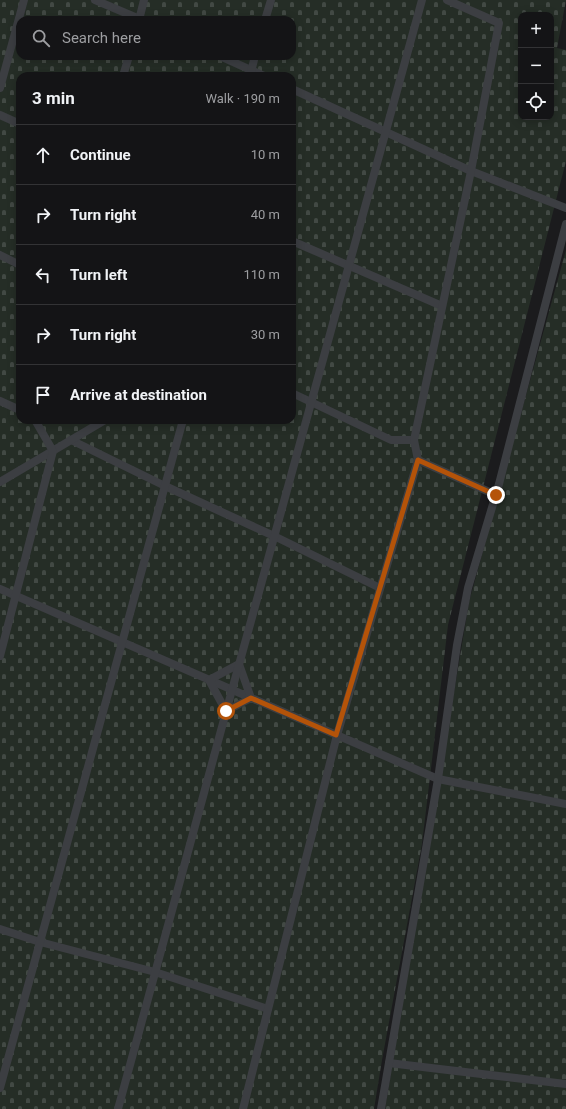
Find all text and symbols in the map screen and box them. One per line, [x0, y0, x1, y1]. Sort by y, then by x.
map controls [518, 12, 554, 120]
button: + [518, 12, 554, 48]
search box [16, 16, 296, 60]
icon: search [30, 27, 52, 49]
text: Search here [62, 29, 141, 47]
button: − [518, 48, 554, 84]
button: locate [518, 84, 554, 120]
text: 3 min [32, 88, 75, 108]
text: Walk · 190 m [205, 91, 280, 106]
icon: ahead [32, 144, 54, 166]
text: Continue [70, 146, 131, 164]
text: 10 m [251, 147, 280, 162]
icon: right [32, 204, 54, 226]
text: Turn right [70, 206, 136, 224]
text: 40 m [251, 207, 280, 222]
icon: left [32, 264, 54, 286]
text: Turn left [70, 266, 127, 284]
text: 110 m [243, 267, 280, 282]
icon: right [32, 324, 54, 346]
text: Turn right [70, 326, 136, 344]
text: 30 m [251, 327, 280, 342]
icon: arrive [32, 384, 54, 406]
text: Arrive at destination [70, 386, 207, 404]
route end [487, 486, 505, 504]
route start [217, 702, 235, 720]

